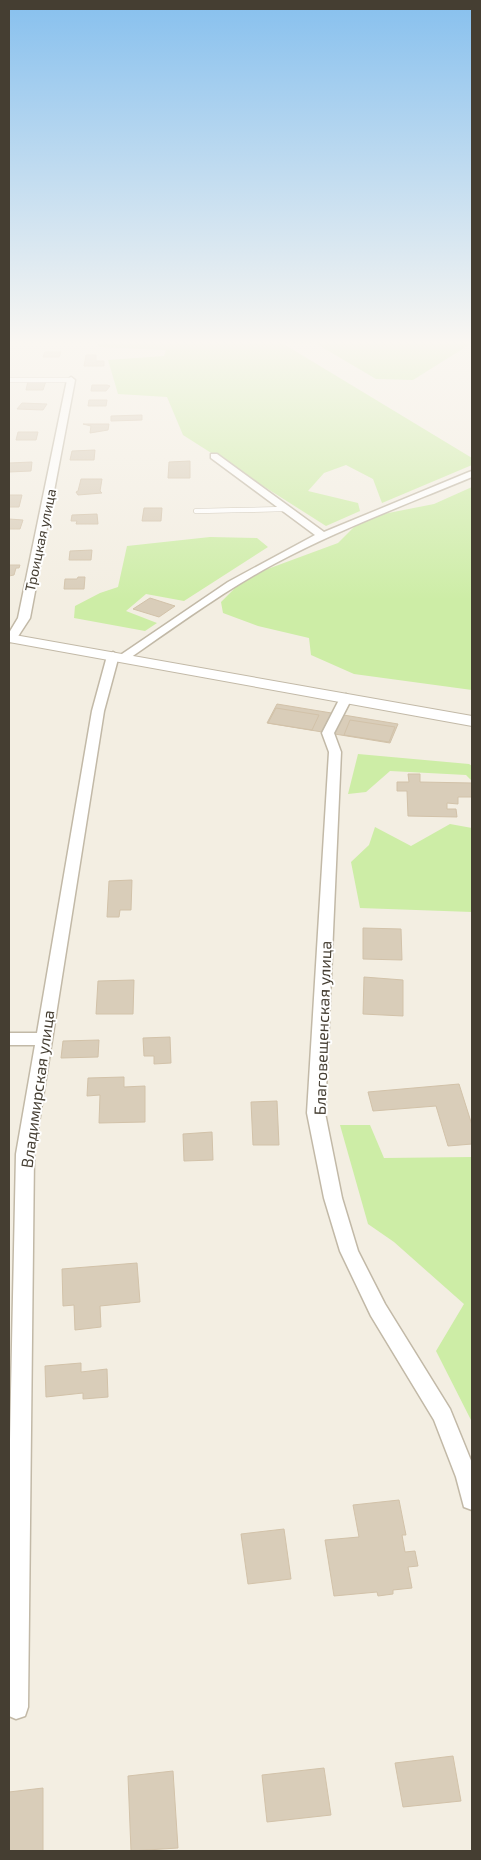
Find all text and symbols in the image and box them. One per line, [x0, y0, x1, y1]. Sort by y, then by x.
street label: Троицкая улица [21, 487, 59, 593]
street label: Благовещенская улица [309, 940, 336, 1116]
street label: Владимирская улица [16, 1009, 58, 1169]

